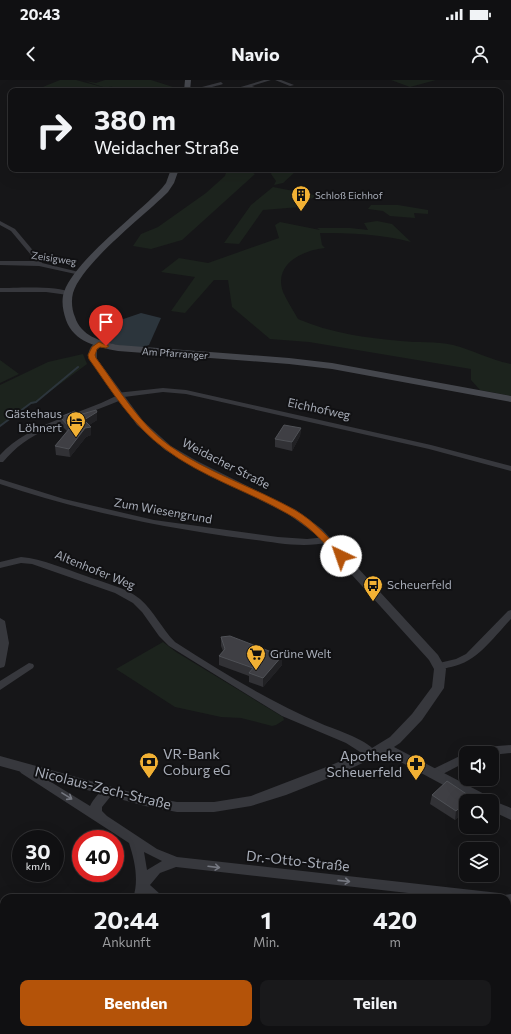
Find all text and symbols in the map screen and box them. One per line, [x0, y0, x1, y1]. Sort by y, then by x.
text: 20:43 [20, 5, 60, 23]
icon: back [20, 43, 42, 65]
text: Navio [231, 43, 280, 65]
icon: person [469, 43, 491, 65]
text: 380 m [94, 102, 176, 136]
icon: right [28, 104, 80, 156]
text: Weidacher Straße [94, 136, 239, 158]
building icon: Schloß Eichhof [290, 184, 312, 212]
place label: Schloß Eichhof [315, 189, 383, 201]
street label: Zeisigweg [31, 249, 78, 268]
pin [89, 305, 123, 346]
icon: arrive [95, 311, 117, 333]
street label: Am Pfarranger [141, 345, 209, 361]
street label: Eichhofweg [286, 395, 352, 422]
place label: Gästehaus Löhnert [5, 406, 62, 434]
hotel icon: Gästehaus Löhnert [65, 410, 87, 438]
street label: Weidacher Straße [180, 435, 273, 491]
street label: Zum Wiesengrund [113, 494, 214, 526]
position arrow [320, 535, 362, 577]
street label: Altenhofer Weg [53, 547, 138, 592]
bus stop icon: Scheuerfeld [362, 574, 384, 602]
place label: Scheuerfeld [387, 577, 452, 591]
supermarket icon: Grüne Welt [245, 643, 267, 671]
place label: Grüne Welt [270, 646, 332, 660]
place label: VR-Bank Coburg eG [163, 745, 231, 778]
map controls [459, 746, 499, 882]
button: sound [459, 746, 499, 786]
place label: Apotheke Scheuerfeld [326, 747, 402, 780]
bank icon: VR-Bank Coburg eG [138, 751, 160, 779]
pharmacy icon: Apotheke Scheuerfeld [405, 753, 427, 781]
street label: Nicolaus-Zech-Straße [33, 762, 173, 813]
one-way arrow [61, 792, 72, 800]
button: search [459, 794, 499, 834]
speed limit sign: 40 [72, 830, 124, 882]
text: 30 [26, 839, 50, 863]
button: layers [459, 842, 499, 882]
street label: Dr.-Otto-Straße [245, 847, 351, 874]
text: km/h [26, 860, 50, 872]
one-way arrow [207, 863, 220, 871]
one-way arrow [337, 878, 350, 885]
text: 20:44 [94, 905, 159, 934]
text: 1 [261, 905, 272, 934]
text: 420 [373, 905, 417, 934]
text: Ankunft [102, 934, 151, 950]
text: Min. [253, 934, 279, 950]
text: m [389, 934, 401, 950]
button: Beenden [20, 980, 252, 1026]
button: Teilen [260, 980, 491, 1026]

